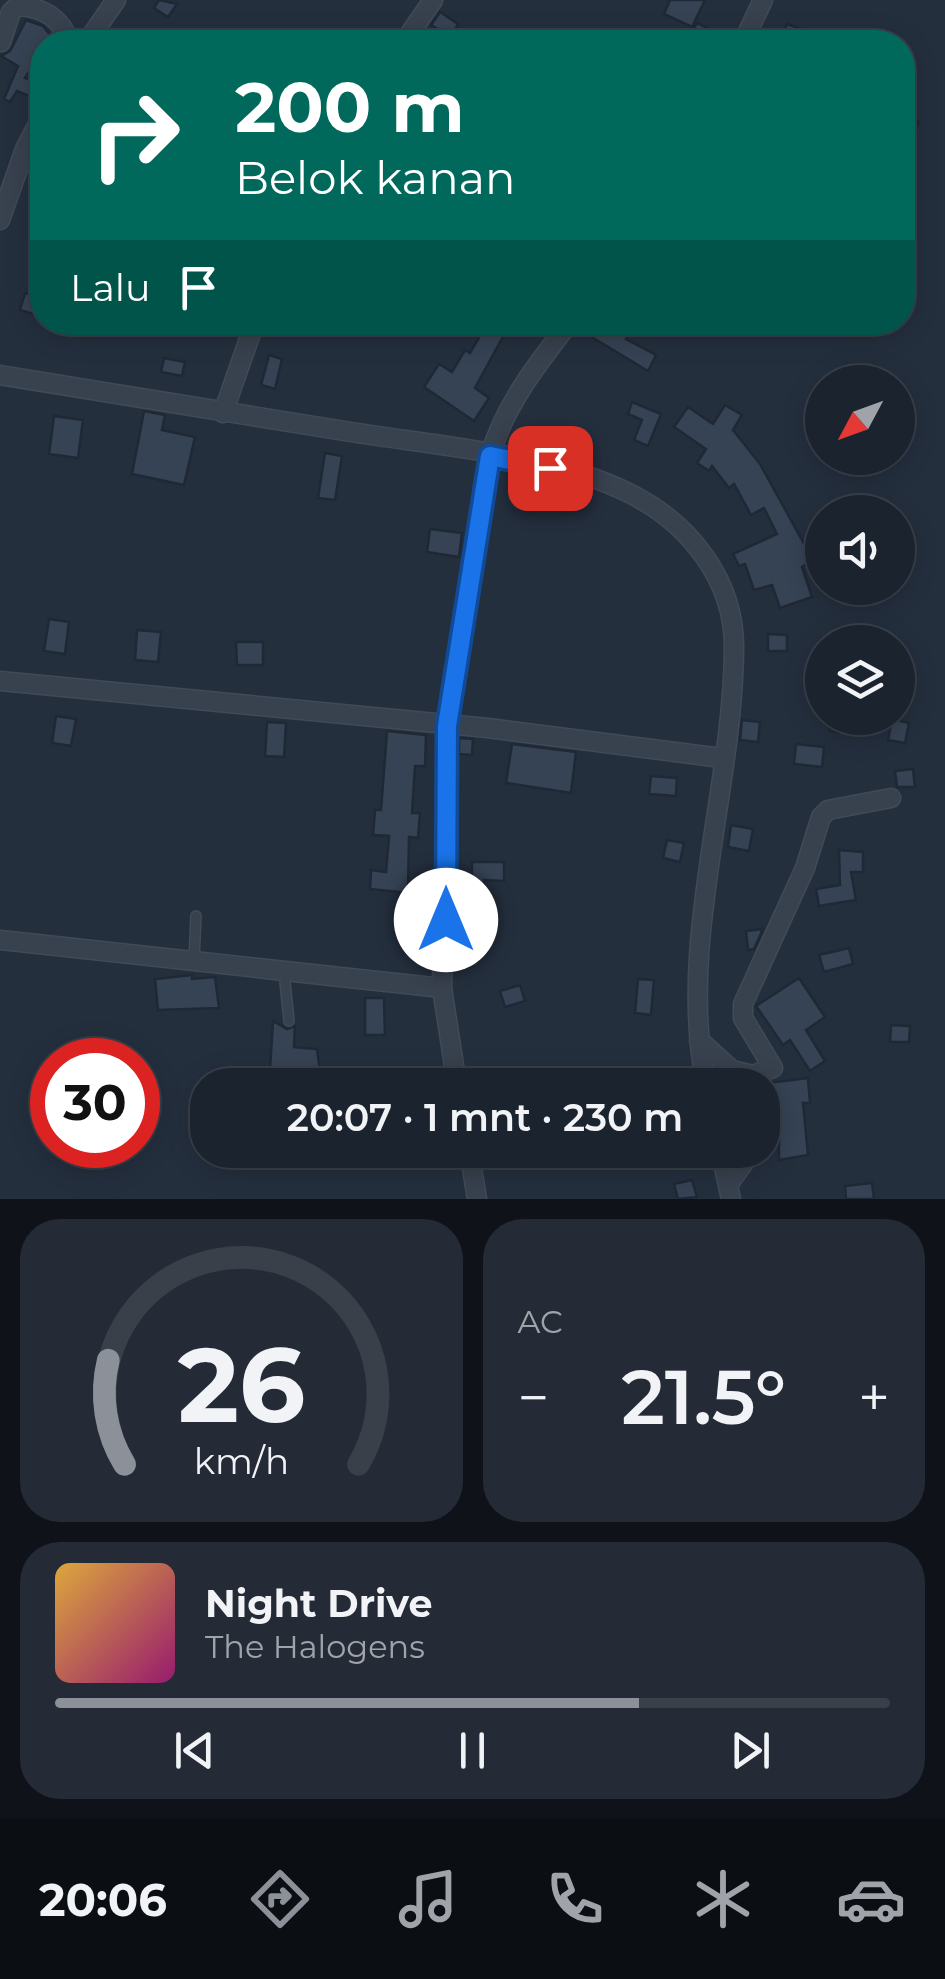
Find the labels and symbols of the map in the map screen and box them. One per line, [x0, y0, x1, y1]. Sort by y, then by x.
north arrow [805, 365, 915, 475]
pin [508, 426, 593, 511]
position arrow [394, 868, 498, 972]
speed limit sign: 30 [30, 1038, 160, 1168]

